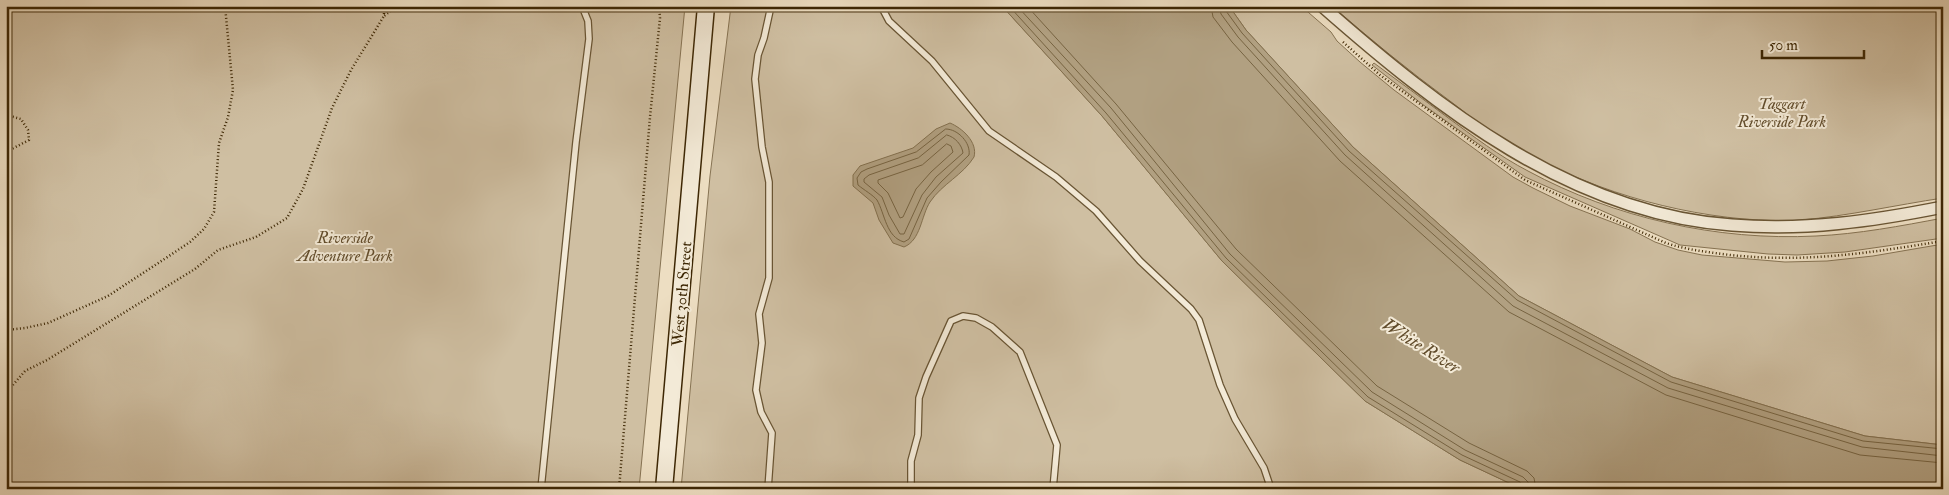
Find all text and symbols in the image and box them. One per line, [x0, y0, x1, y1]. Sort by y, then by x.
scale bar [1762, 28, 1864, 60]
text: 50 m [1769, 36, 1798, 55]
park label: Taggart Riverside Park [1737, 94, 1827, 132]
park label: Riverside Adventure Park [295, 228, 393, 266]
street label: West 30th Street [667, 241, 697, 348]
water label: White River [1378, 313, 1465, 380]

